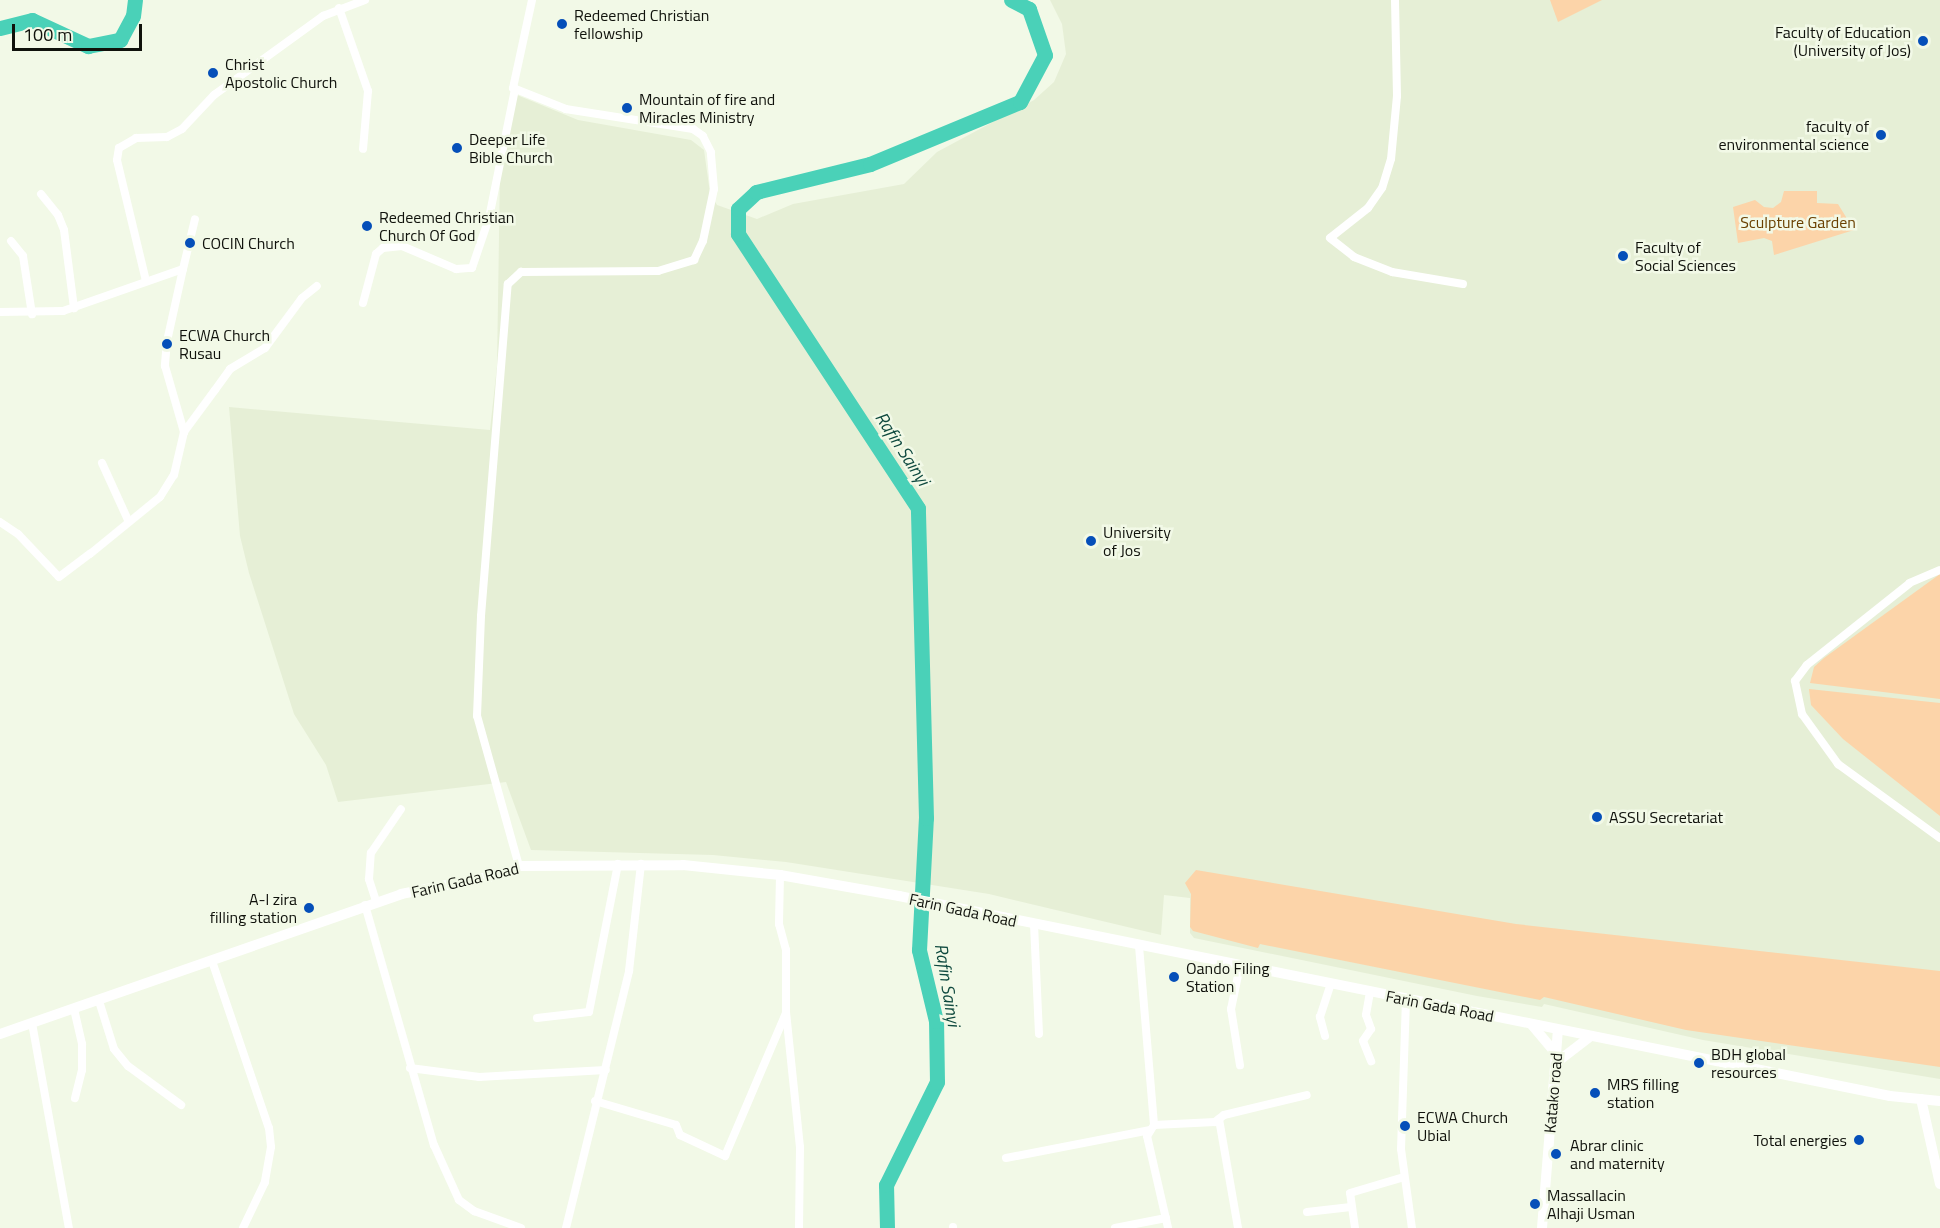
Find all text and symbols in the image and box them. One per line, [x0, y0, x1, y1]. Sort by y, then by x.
place label: Redeemed Christian fellowship [574, 5, 709, 43]
scale bar [15, 12, 146, 50]
marker: Redeemed Christian fellowship [555, 17, 569, 31]
text: 100 m [23, 21, 72, 48]
place label: Faculty of Education (University of Jos) [1775, 22, 1911, 60]
marker: Faculty of Education (University of Jos) [1916, 34, 1930, 48]
place label: Christ Apostolic Church [225, 54, 337, 92]
marker: Christ Apostolic Church [206, 66, 220, 80]
place label: Mountain of fire and Miracles Ministry [639, 89, 775, 127]
marker: Mountain of fire and Miracles Ministry [620, 101, 634, 115]
place label: faculty of environmental science [1718, 116, 1869, 154]
marker: faculty of environmental science [1874, 128, 1888, 142]
place label: Deeper Life Bible Church [469, 129, 553, 167]
marker: Deeper Life Bible Church [450, 141, 464, 155]
place label: Redeemed Christian Church Of God [379, 207, 514, 245]
park label: Sculpture Garden [1740, 212, 1856, 232]
marker: Redeemed Christian Church Of God [360, 219, 374, 233]
place label: COCIN Church [202, 233, 295, 253]
marker: COCIN Church [183, 236, 197, 250]
place label: Faculty of Social Sciences [1635, 237, 1736, 275]
marker: Faculty of Social Sciences [1616, 249, 1630, 263]
place label: ECWA Church Rusau [179, 325, 270, 363]
marker: ECWA Church Rusau [160, 337, 174, 351]
water label: Rafin Sainyi [870, 408, 934, 490]
place label: University of Jos [1103, 522, 1171, 560]
marker: University of Jos [1084, 534, 1098, 548]
place label: ASSU Secretariat [1609, 807, 1723, 827]
marker: ASSU Secretariat [1590, 810, 1604, 824]
street label: Farin Gada Road [409, 858, 521, 902]
place label: A-l zira filling station [210, 889, 297, 927]
street label: Farin Gada Road [907, 889, 1019, 931]
marker: A-l zira filling station [302, 901, 316, 915]
water label: Rafin Sainyi [930, 942, 964, 1028]
place label: Oando Filing Station [1186, 958, 1270, 996]
marker: Oando Filing Station [1167, 970, 1181, 984]
street label: Farin Gada Road [1384, 986, 1496, 1026]
place label: BDH global resources [1711, 1044, 1786, 1082]
street label: Katako road [1540, 1052, 1566, 1134]
marker: BDH global resources [1692, 1056, 1706, 1070]
place label: MRS filling station [1607, 1074, 1679, 1112]
marker: MRS filling station [1588, 1086, 1602, 1100]
place label: ECWA Church Ubial [1417, 1107, 1508, 1145]
marker: ECWA Church Ubial [1398, 1119, 1412, 1133]
place label: Total energies [1753, 1130, 1847, 1150]
marker: Total energies [1852, 1133, 1866, 1147]
place label: Abrar clinic and maternity [1570, 1135, 1665, 1173]
marker: Abrar clinic and maternity [1547, 1145, 1565, 1163]
place label: Massallacin Alhaji Usman [1547, 1185, 1635, 1223]
marker: Massallacin Alhaji Usman [1528, 1197, 1542, 1211]

